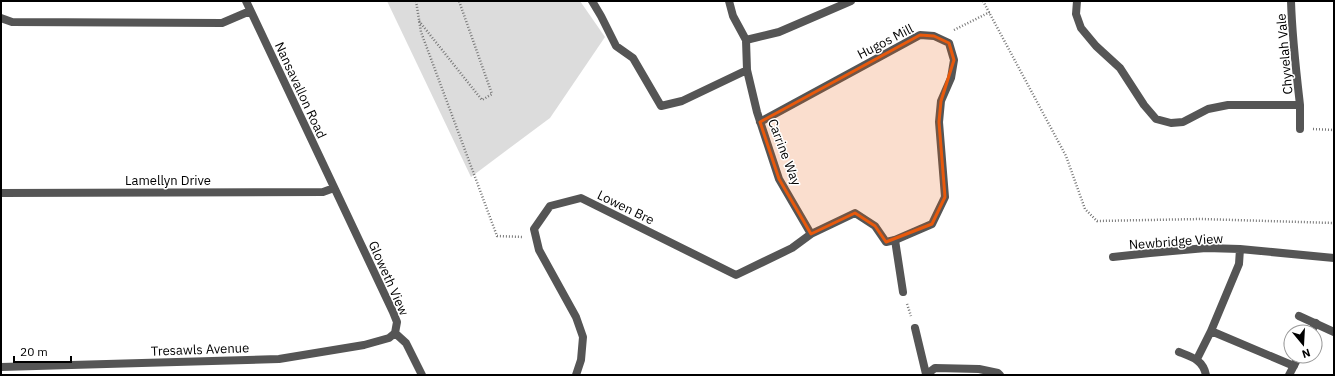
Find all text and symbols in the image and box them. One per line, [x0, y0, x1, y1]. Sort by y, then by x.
street label: Chyvelah Vale [1272, 13, 1297, 95]
street label: Hugos Mill [854, 20, 917, 63]
street label: Nansavallon Road [271, 39, 330, 141]
street label: Carrine Way [764, 116, 805, 188]
street label: Lamellyn Drive [125, 172, 211, 189]
street label: Lowen Bre [594, 186, 657, 229]
street label: Newbridge View [1128, 230, 1224, 253]
street label: Gloweth View [364, 238, 413, 318]
north arrow [1283, 324, 1323, 364]
scale bar [14, 338, 71, 364]
street label: Tresawls Avenue [151, 339, 249, 360]
text: 20 m [20, 344, 48, 359]
text: N [1300, 346, 1312, 361]

